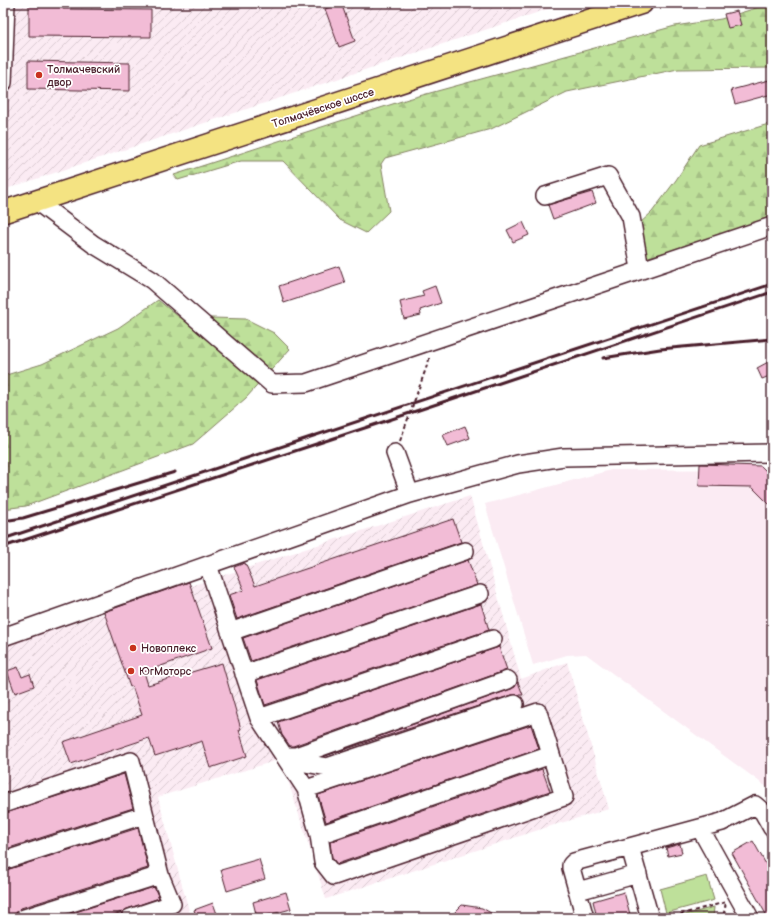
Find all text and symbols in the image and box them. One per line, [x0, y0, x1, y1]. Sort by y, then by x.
place label: Толмачевский двор [47, 63, 120, 89]
marker: Толмачевский двор [34, 70, 44, 80]
street label: Толмачёвское шоссе [270, 85, 376, 131]
place label: Новоплекс [141, 642, 197, 655]
marker: Новоплекс [128, 643, 138, 653]
place label: ЮгМоторс [139, 665, 192, 678]
marker: ЮгМоторс [126, 666, 136, 676]

